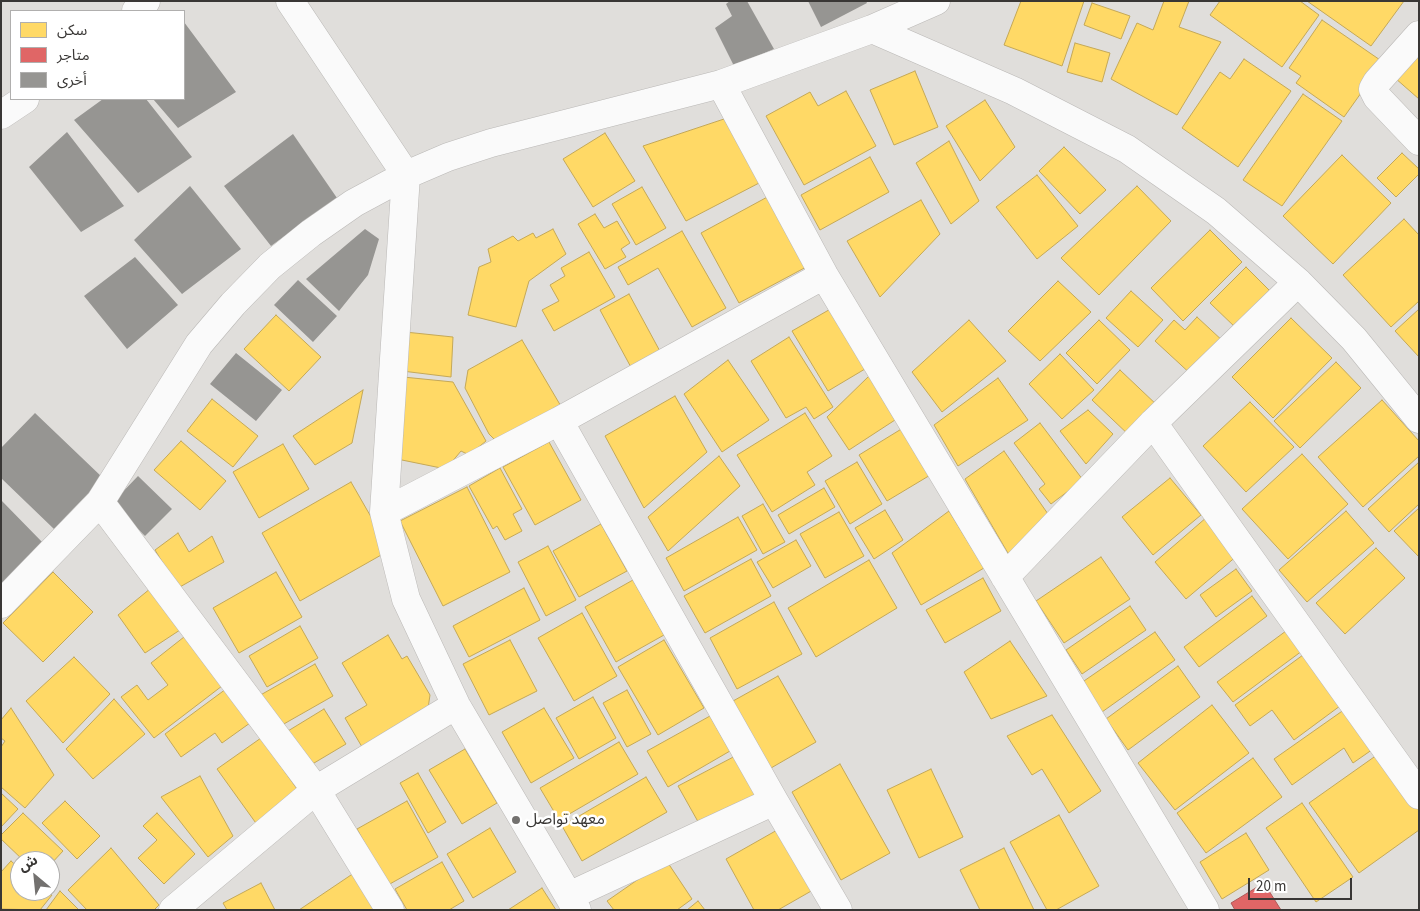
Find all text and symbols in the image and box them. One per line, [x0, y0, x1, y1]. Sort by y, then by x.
legend [10, 10, 185, 100]
text: سكن [57, 20, 87, 41]
text: متاجر [57, 45, 90, 66]
text: أخرى [57, 70, 87, 91]
place label: معهد تواصل [526, 810, 605, 830]
marker: معهد تواصل [510, 814, 522, 826]
text: ش [15, 850, 42, 877]
north arrow [10, 851, 60, 901]
scale bar [1250, 868, 1354, 900]
text: 20 m [1256, 876, 1286, 897]

